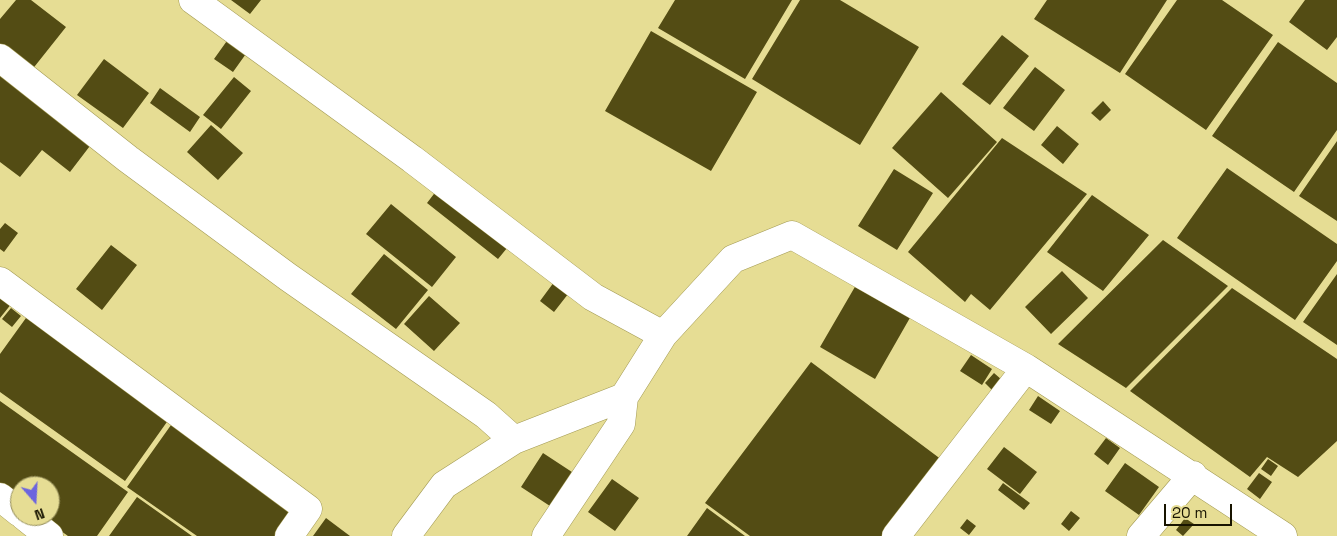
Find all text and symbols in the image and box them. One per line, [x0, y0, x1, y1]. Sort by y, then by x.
north arrow [10, 476, 60, 526]
scale bar [1167, 494, 1234, 526]
text: 20 m [1172, 503, 1207, 522]
text: N [32, 504, 47, 524]

